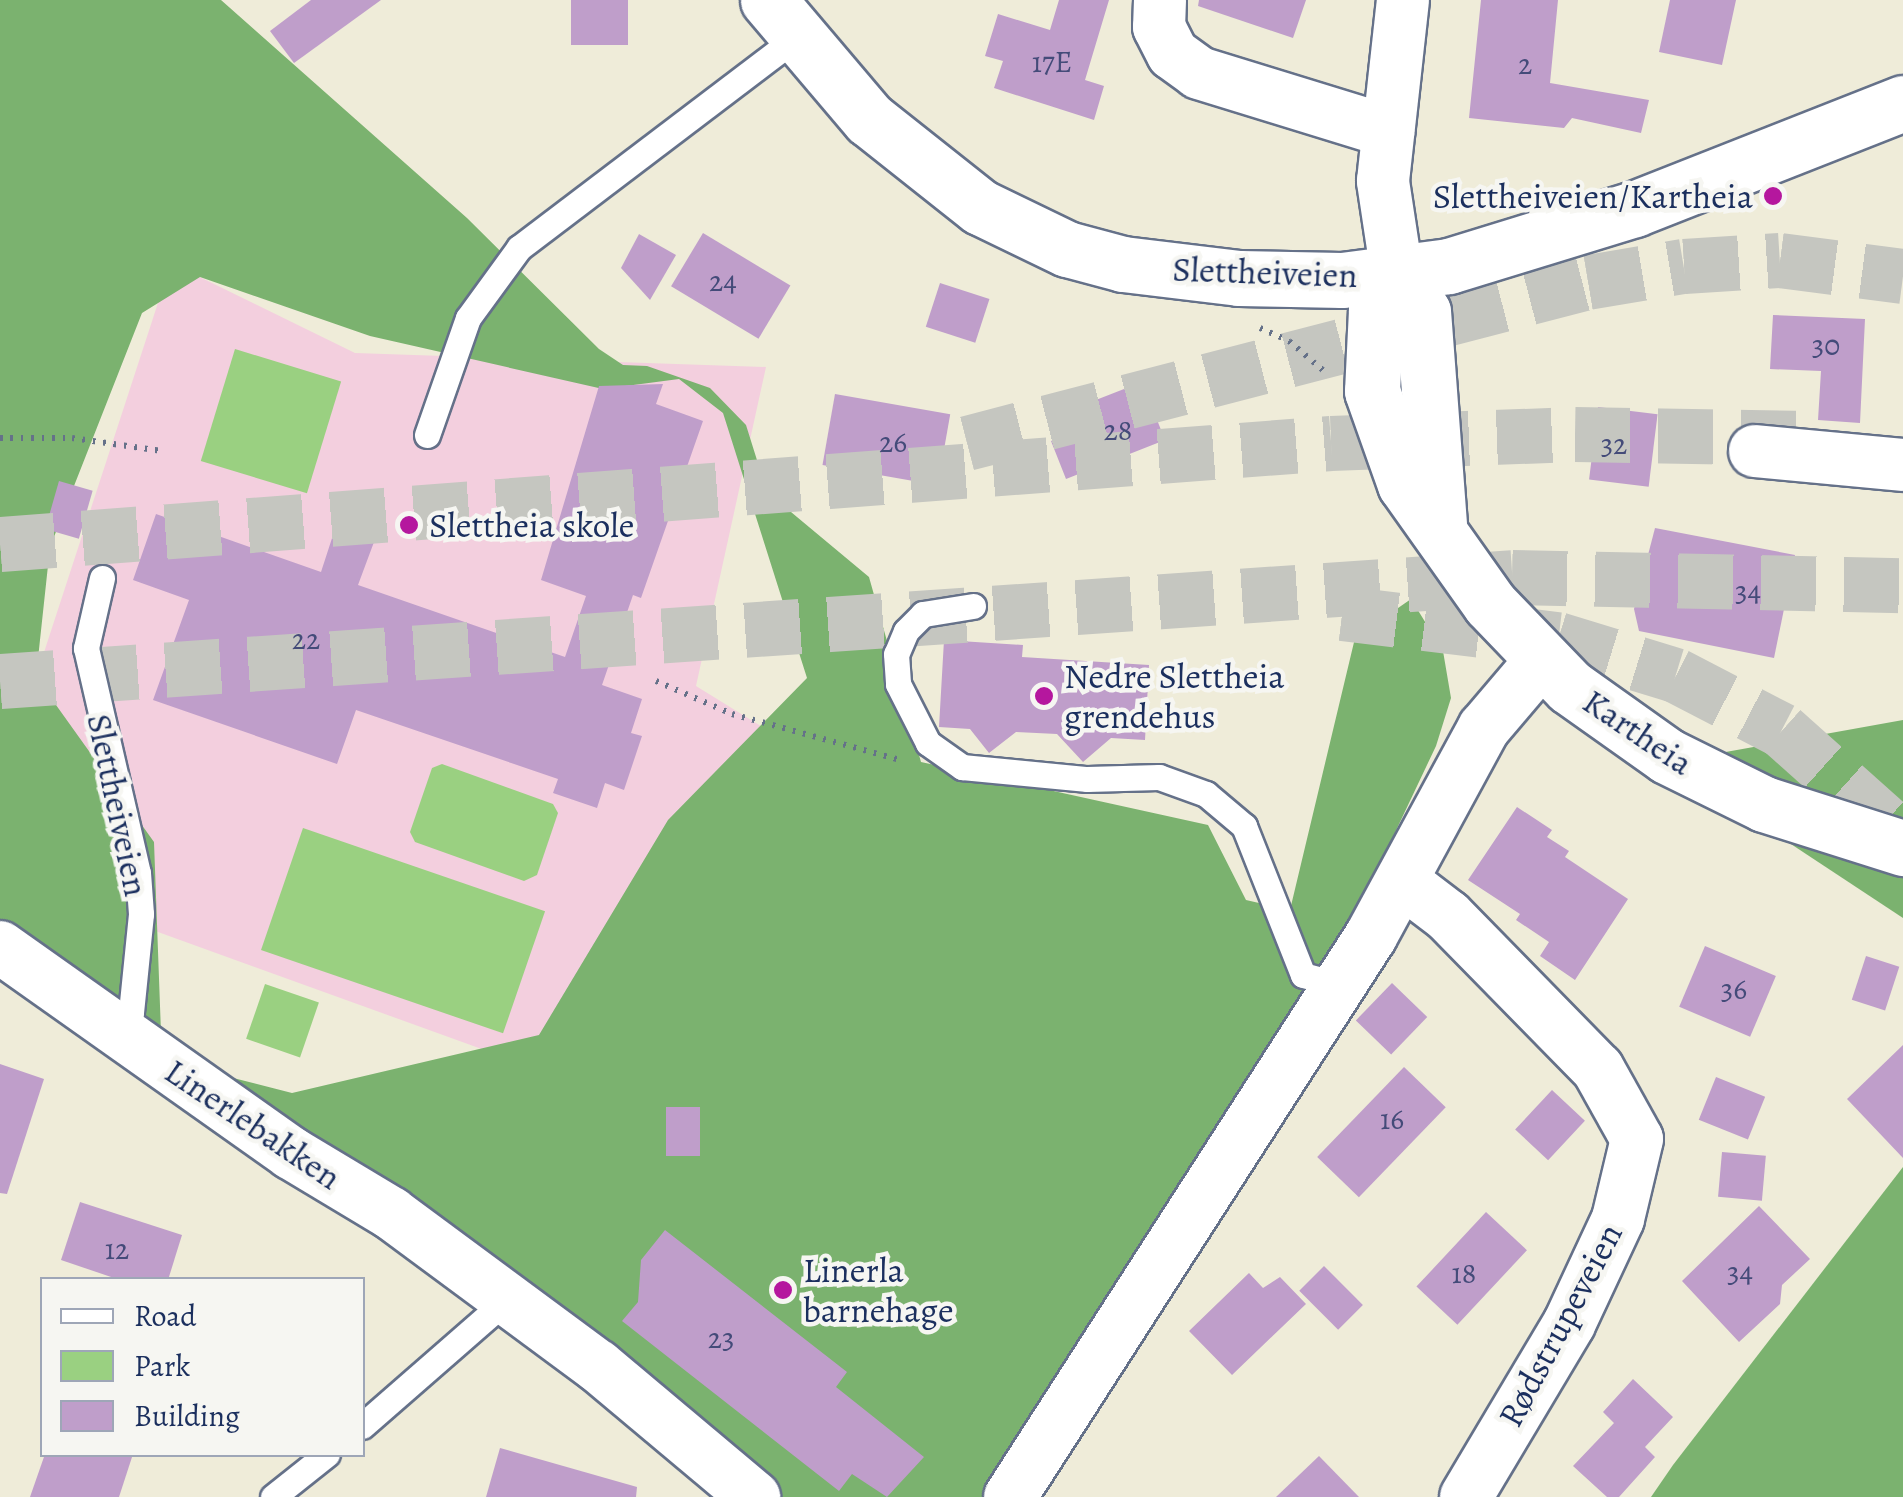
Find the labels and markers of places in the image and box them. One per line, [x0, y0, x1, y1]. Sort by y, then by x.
place label: Slettheiveien/Kartheia [1433, 175, 1753, 217]
marker: Slettheiveien/Kartheia [1762, 185, 1784, 207]
place label: Slettheia skole [429, 504, 634, 546]
marker: Slettheia skole [398, 514, 420, 536]
place label: Nedre Slettheia grendehus [1064, 655, 1285, 737]
marker: Nedre Slettheia grendehus [1033, 685, 1055, 707]
place label: Linerla barnehage [803, 1249, 954, 1331]
marker: Linerla barnehage [772, 1279, 794, 1301]

